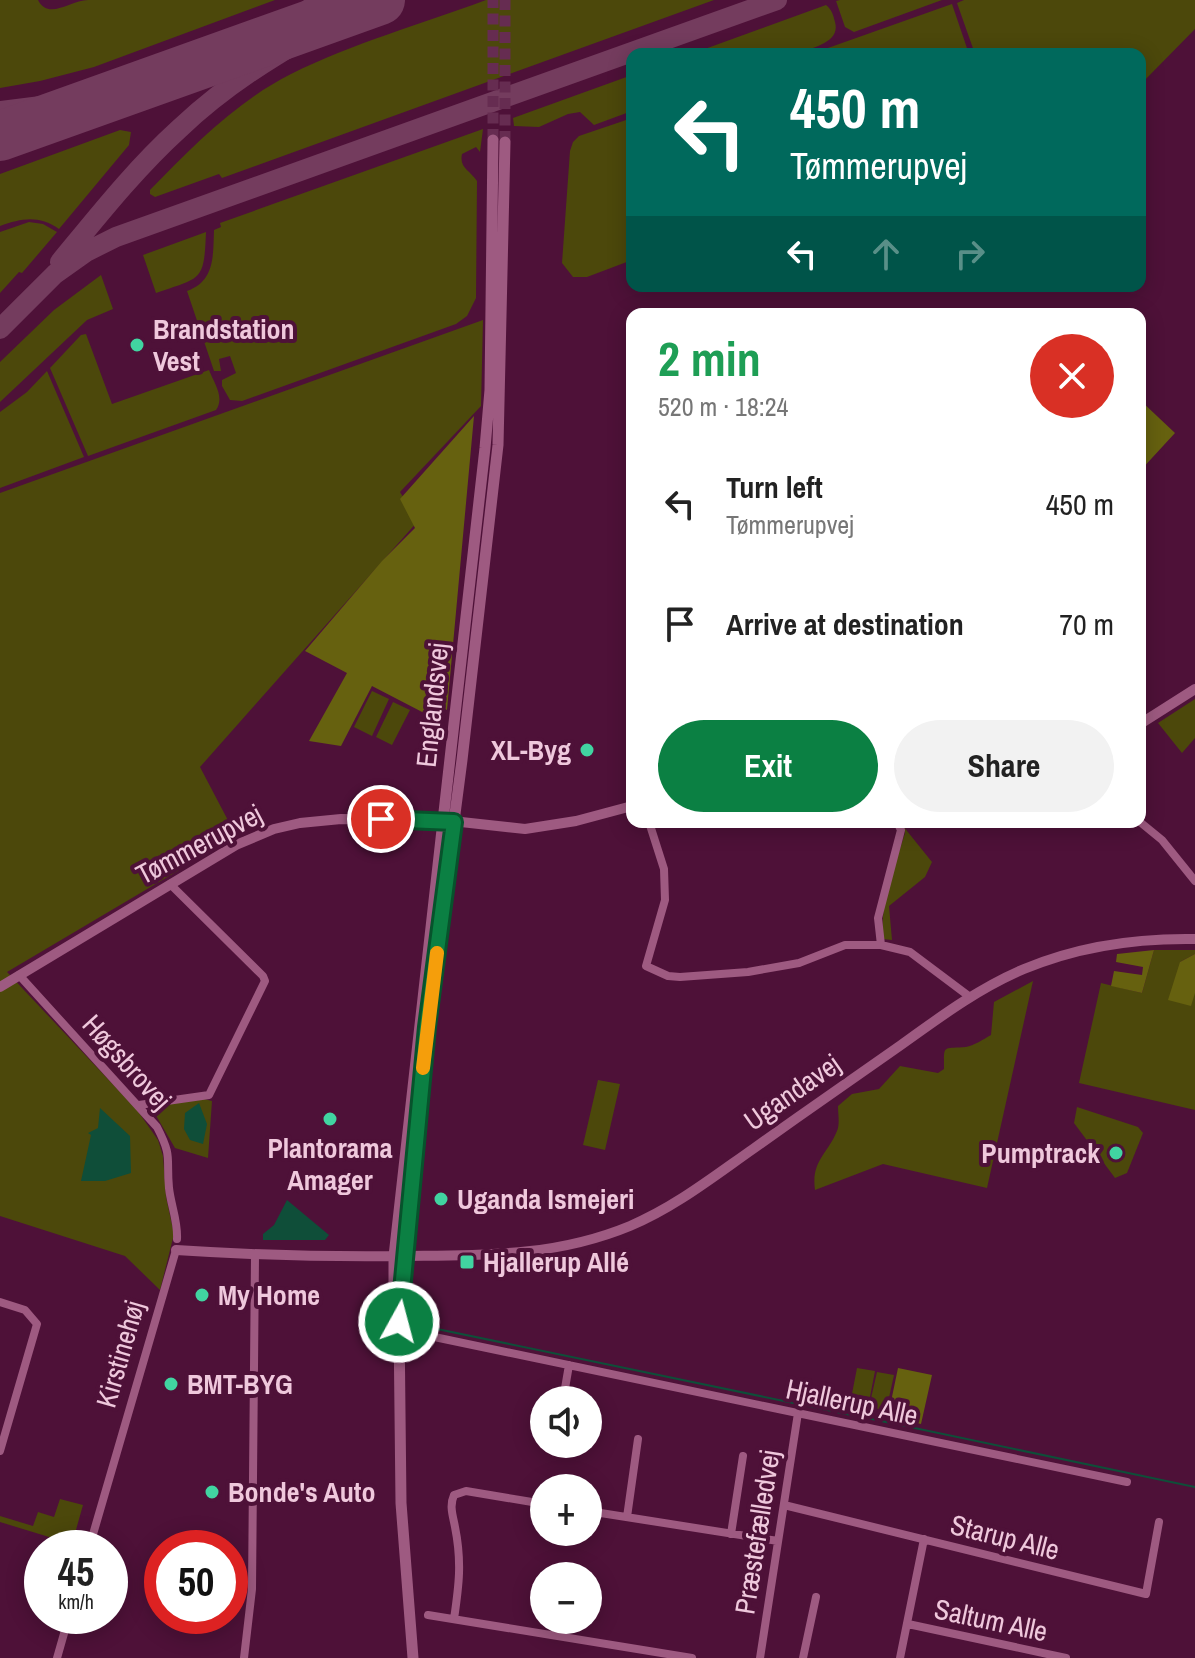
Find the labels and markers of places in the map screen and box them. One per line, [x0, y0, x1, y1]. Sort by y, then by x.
place label: Brandstation Vest [153, 310, 295, 380]
marker: Brandstation Vest [128, 336, 146, 354]
place label: XL-Byg [491, 731, 571, 769]
marker: XL-Byg [578, 741, 596, 759]
pin [347, 785, 415, 853]
marker: Plantorama Amager [321, 1110, 339, 1128]
place label: Plantorama Amager [267, 1129, 393, 1199]
place label: Pumptrack [981, 1134, 1100, 1172]
marker: Pumptrack [1107, 1144, 1125, 1162]
place label: Uganda Ismejeri [457, 1180, 634, 1218]
marker: Uganda Ismejeri [432, 1190, 450, 1208]
place label: Hjallerup Allé [483, 1243, 629, 1281]
marker: Hjallerup Allé [458, 1253, 476, 1271]
place label: My Home [218, 1276, 320, 1314]
marker: My Home [193, 1286, 211, 1304]
place label: BMT-BYG [187, 1365, 293, 1403]
marker: BMT-BYG [162, 1375, 180, 1393]
place label: Bonde's Auto [228, 1473, 375, 1511]
marker: Bonde's Auto [203, 1483, 221, 1501]

